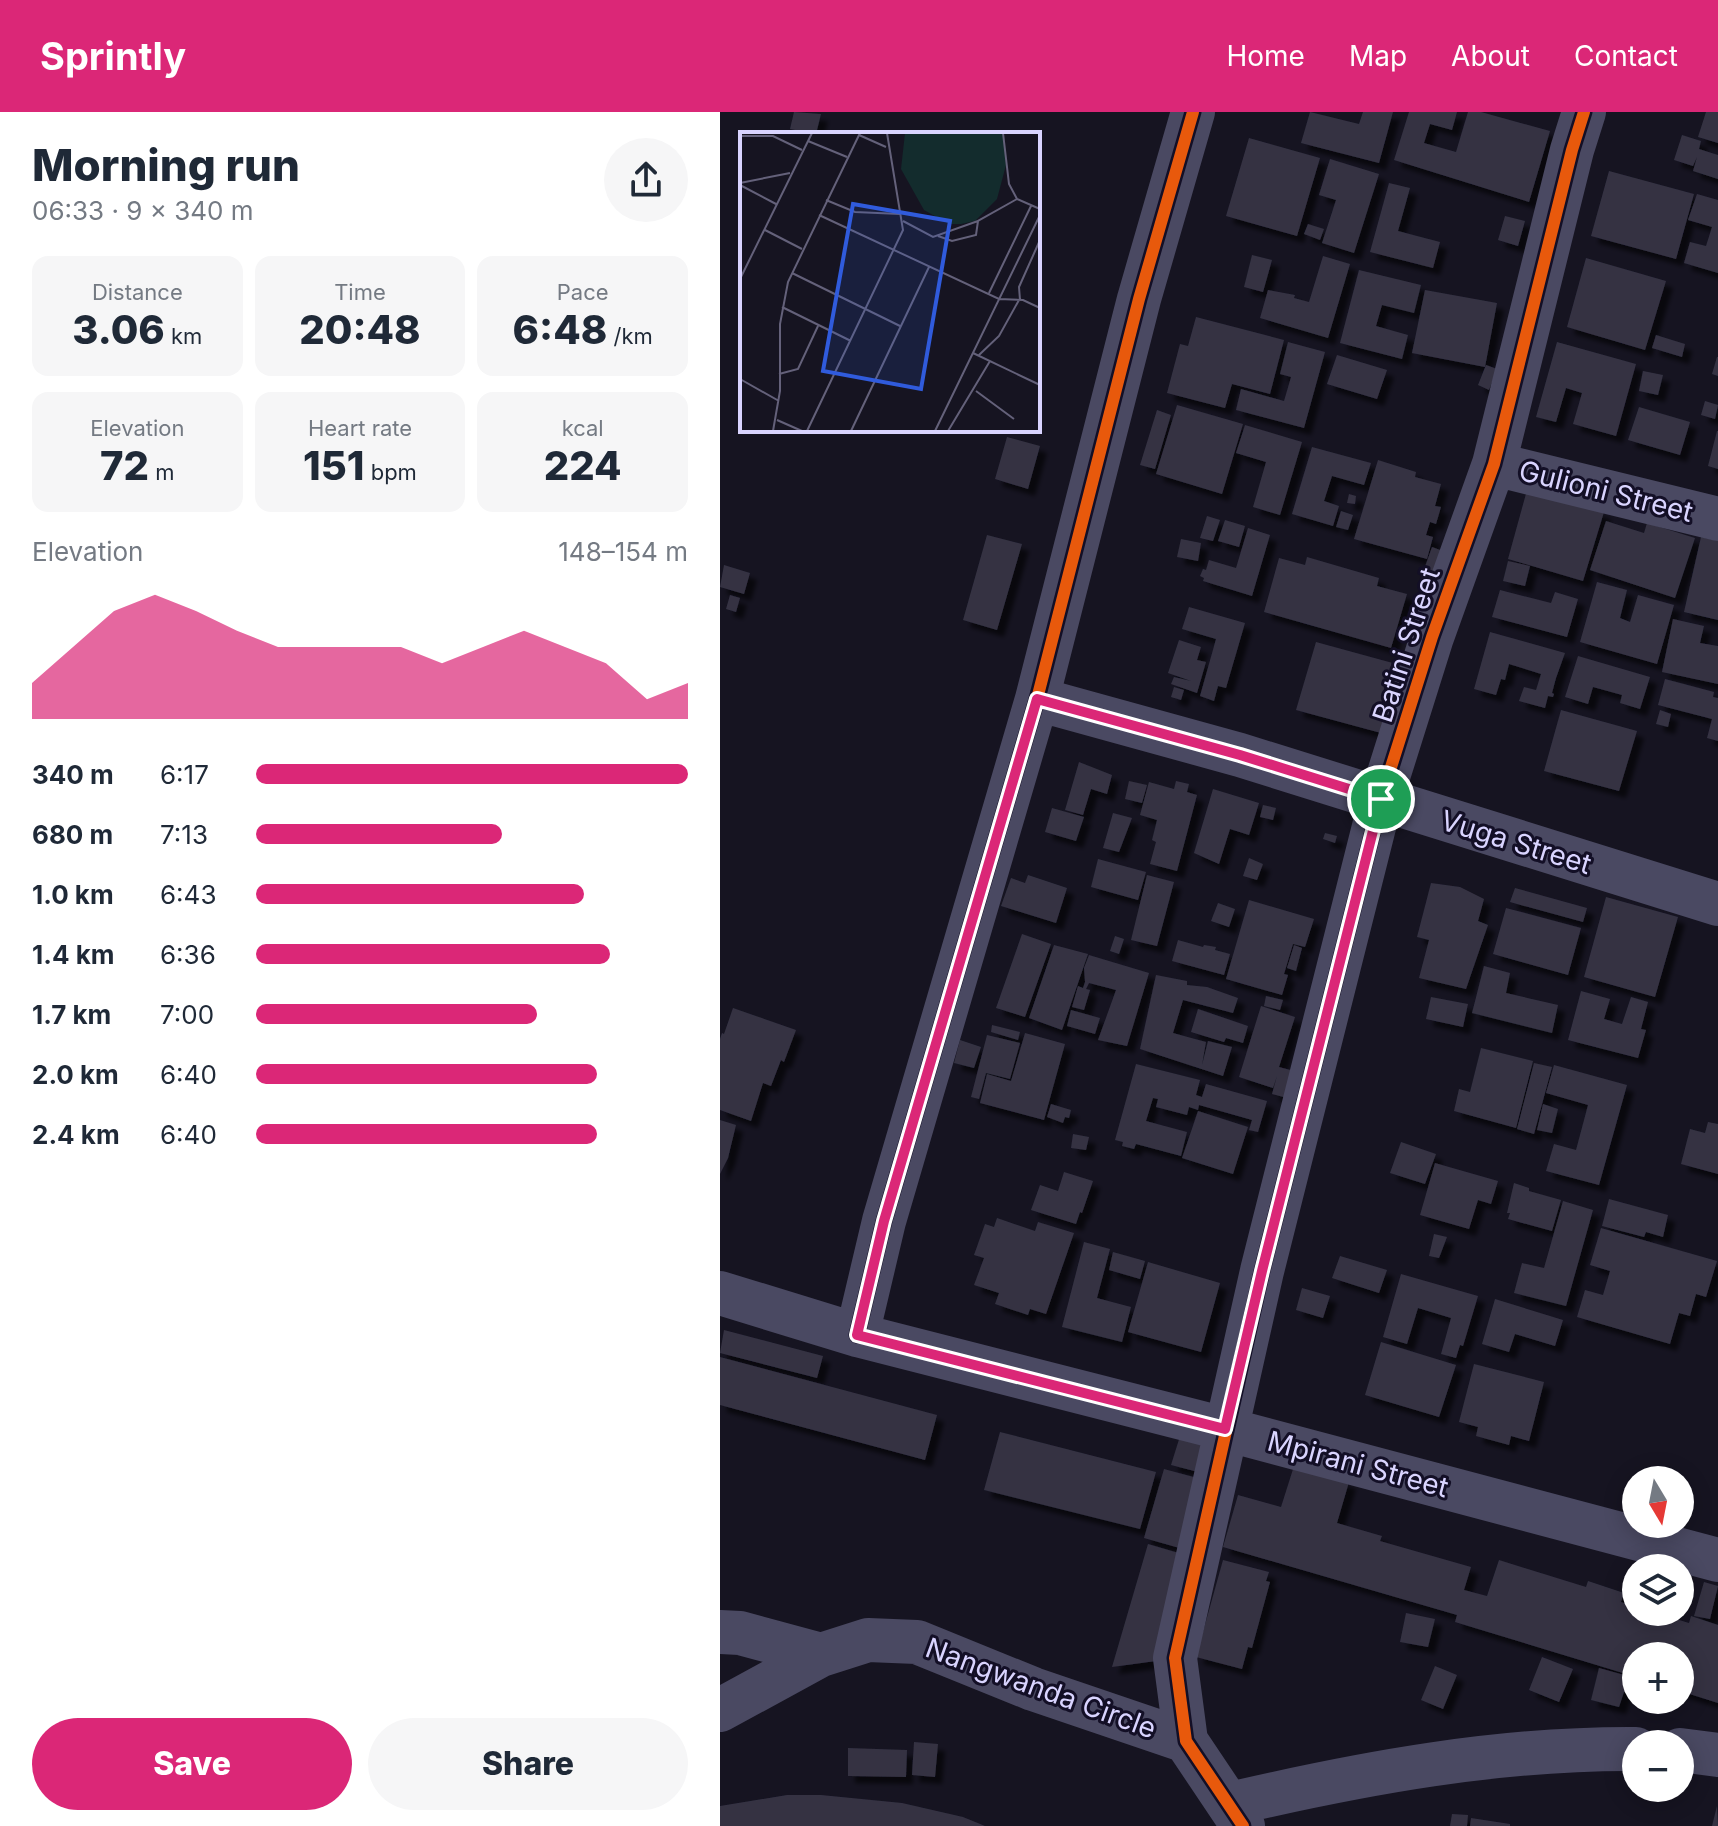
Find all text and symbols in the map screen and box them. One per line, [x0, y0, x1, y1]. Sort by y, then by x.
text: Sprintly [40, 33, 186, 79]
text: Home [1226, 39, 1305, 73]
text: Map [1349, 39, 1407, 73]
text: About [1451, 39, 1530, 73]
text: Contact [1574, 39, 1678, 73]
inset map [740, 132, 1040, 432]
text: Morning run [32, 138, 300, 192]
button: share [604, 138, 688, 222]
text: 06:33 · 9 × 340 m [32, 195, 254, 226]
text: Distance [92, 279, 183, 305]
text: Time [334, 279, 386, 305]
text: Pace [557, 279, 609, 305]
text: 3.06 [72, 305, 165, 354]
text: 20:48 [299, 305, 421, 354]
text: 6:48 [513, 305, 607, 354]
text: km [165, 323, 202, 349]
text: /km [607, 323, 653, 349]
text: Elevation [90, 415, 184, 441]
text: Heart rate [308, 415, 412, 441]
text: kcal [562, 415, 604, 441]
text: 72 [100, 441, 149, 490]
text: 151 [303, 441, 364, 490]
text: 224 [544, 441, 622, 490]
street label: Gulioni Street [1516, 453, 1696, 529]
text: m [149, 459, 175, 485]
text: bpm [364, 459, 417, 485]
text: Elevation [32, 536, 143, 567]
text: 148–154 m [558, 536, 688, 567]
street label: Batini Street [1365, 564, 1447, 726]
text: 340 m [32, 759, 114, 790]
text: 6:17 [160, 759, 209, 790]
pin [1347, 765, 1415, 833]
icon: arrive [1359, 777, 1403, 821]
street label: Vuga Street [1437, 803, 1595, 881]
text: 680 m [32, 819, 113, 850]
text: 7:13 [160, 819, 208, 850]
text: 1.0 km [32, 879, 114, 910]
text: 6:43 [160, 879, 216, 910]
text: 1.4 km [32, 939, 114, 970]
text: 6:36 [160, 939, 216, 970]
text: 1.7 km [32, 999, 111, 1030]
text: 7:00 [160, 999, 214, 1030]
text: 2.0 km [32, 1059, 119, 1090]
text: 6:40 [160, 1059, 217, 1090]
text: 2.4 km [32, 1119, 120, 1150]
text: 6:40 [160, 1119, 217, 1150]
street label: Mpirani Street [1264, 1424, 1452, 1504]
north arrow [1622, 1466, 1694, 1538]
map controls [1622, 1466, 1694, 1802]
button: layers [1622, 1554, 1694, 1626]
street label: Nangwanda Circle [921, 1630, 1161, 1746]
button: + [1622, 1642, 1694, 1714]
button: Save [32, 1718, 352, 1810]
button: Share [368, 1718, 688, 1810]
button: − [1622, 1730, 1694, 1802]

